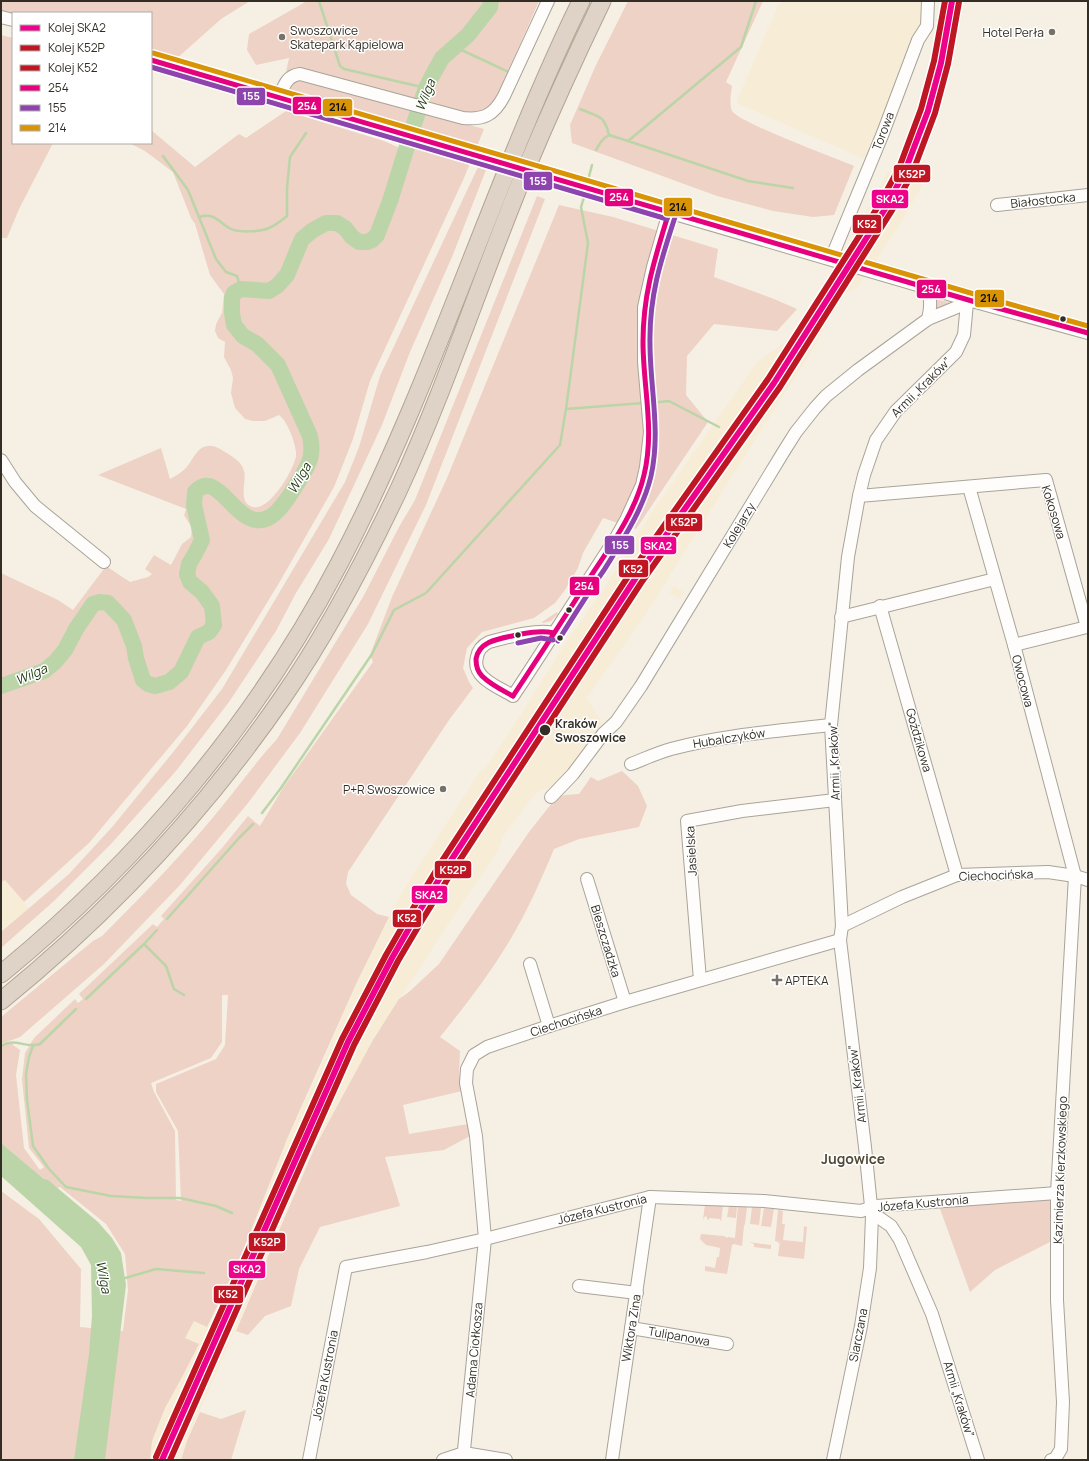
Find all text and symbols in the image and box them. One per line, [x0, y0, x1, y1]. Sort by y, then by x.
legend [12, 12, 152, 144]
text: Kolej SKA2 [48, 19, 106, 36]
place label: Swoszowice Skatepark Kąpielowa [290, 22, 404, 53]
place label: Hotel Perła [983, 24, 1044, 41]
marker: Hotel Perła [1047, 27, 1057, 37]
marker: Swoszowice Skatepark Kąpielowa [277, 32, 287, 42]
text: Kolej K52P [48, 39, 105, 56]
text: Kolej K52 [48, 59, 98, 76]
water label: Wilga [410, 76, 440, 114]
text: 254 [48, 79, 69, 96]
line badge: 155 [236, 87, 266, 106]
text: 155 [242, 88, 260, 103]
line badge: 254 [292, 96, 322, 115]
text: 254 [297, 98, 317, 113]
line badge: 214 [322, 98, 353, 117]
text: 155 [48, 99, 67, 116]
text: 214 [329, 99, 347, 114]
street label: Torowa [868, 109, 898, 153]
text: 214 [48, 119, 67, 136]
line badge: K52P [893, 164, 931, 183]
text: K52P [899, 166, 925, 181]
line badge: 155 [523, 171, 553, 191]
text: 155 [529, 173, 547, 188]
line badge: 254 [604, 188, 634, 207]
street label: Białostocka [1010, 188, 1076, 212]
text: 254 [609, 189, 629, 204]
line badge: SKA2 [871, 189, 909, 209]
text: SKA2 [876, 191, 904, 206]
line badge: 214 [663, 197, 693, 217]
text: 214 [669, 199, 687, 214]
line badge: K52 [852, 214, 882, 234]
text: K52 [857, 216, 877, 231]
line badge: 254 [916, 279, 947, 299]
text: 254 [921, 281, 941, 296]
line badge: 214 [974, 289, 1005, 308]
text: 214 [980, 290, 998, 305]
unlabelled marker [1058, 314, 1068, 324]
street label: Armii „Kraków” [887, 353, 955, 421]
water label: Wilga [283, 459, 315, 497]
street label: Kokosowa [1038, 483, 1070, 541]
street label: Kolejarzy [719, 499, 760, 551]
line badge: K52P [665, 513, 703, 532]
text: K52P [671, 514, 697, 529]
line badge: 155 [604, 535, 635, 555]
line badge: SKA2 [640, 536, 677, 555]
text: 155 [611, 537, 629, 552]
text: SKA2 [644, 538, 672, 553]
line badge: K52 [618, 559, 649, 578]
text: K52 [623, 561, 643, 576]
line badge: 254 [569, 576, 600, 596]
text: 254 [574, 578, 594, 593]
unlabelled marker [564, 605, 574, 615]
unlabelled marker [513, 630, 523, 640]
unlabelled marker [555, 633, 565, 643]
street label: Owocowa [1008, 653, 1038, 709]
water label: Wilga [12, 659, 50, 689]
street label: Goździkowa [902, 706, 936, 774]
place label: Kraków Swoszowice [555, 715, 626, 746]
street label: Armii „Kraków” [824, 721, 844, 801]
marker: Kraków Swoszowice [538, 723, 552, 737]
street label: Hubalczyków [692, 724, 766, 752]
place label: P+R Swoszowice [343, 781, 435, 798]
marker: P+R Swoszowice [438, 784, 448, 794]
street label: Jasielska [681, 826, 701, 876]
line badge: K52P [434, 860, 472, 879]
text: K52P [440, 862, 466, 877]
street label: Ciechocińska [958, 865, 1034, 885]
line badge: SKA2 [411, 885, 448, 904]
text: SKA2 [415, 887, 443, 902]
street label: Bieszczadzka [587, 903, 625, 979]
line badge: K52 [392, 909, 422, 928]
text: K52 [397, 910, 417, 925]
place label: APTEKA [785, 972, 829, 989]
marker: APTEKA [772, 975, 782, 985]
street label: Ciechocińska [528, 1001, 604, 1041]
street label: Armii „Kraków” [844, 1044, 870, 1124]
street label: Kazimierza Kierzkowskiego [1049, 1096, 1071, 1244]
district label: Jugowice [821, 1149, 885, 1168]
street label: Józefa Kustronia [556, 1190, 648, 1228]
street label: Józefa Kustronia [877, 1191, 969, 1215]
line badge: K52P [248, 1232, 286, 1252]
text: K52P [254, 1234, 280, 1249]
water label: Wilga [92, 1259, 116, 1296]
line badge: SKA2 [228, 1260, 266, 1279]
text: SKA2 [233, 1261, 261, 1276]
line badge: K52 [213, 1285, 244, 1304]
text: K52 [218, 1286, 238, 1301]
street label: Wiktora Zina [617, 1293, 645, 1363]
street label: Adama Ciołkosza [461, 1302, 487, 1398]
street label: Siarczana [844, 1307, 872, 1363]
street label: Tulipanowa [647, 1322, 711, 1350]
street label: Józefa Kustronia [308, 1329, 342, 1421]
street label: Armii „Kraków” [939, 1359, 979, 1439]

